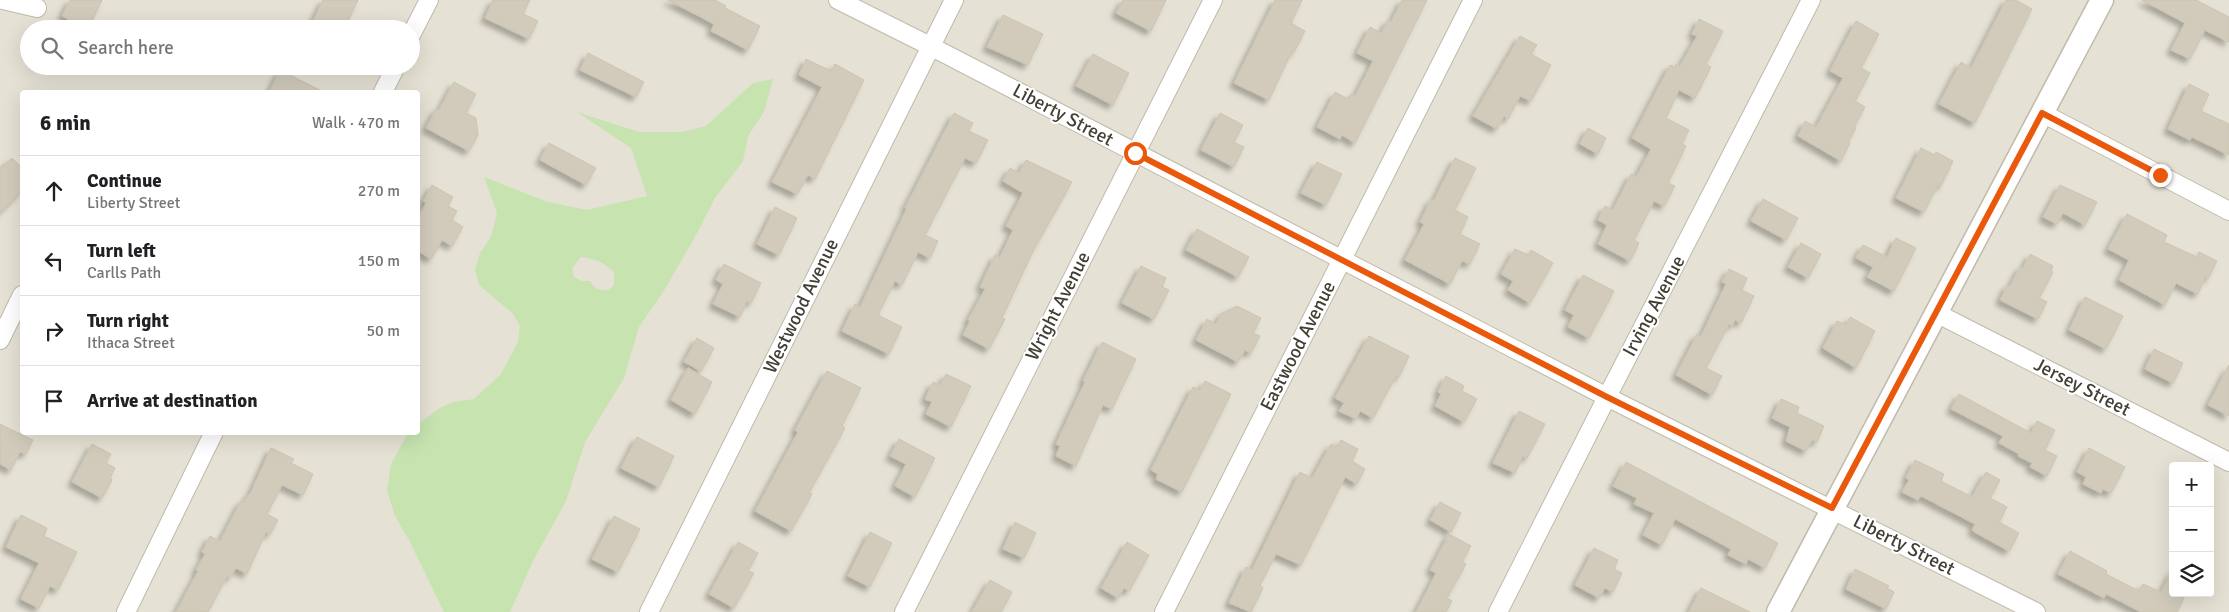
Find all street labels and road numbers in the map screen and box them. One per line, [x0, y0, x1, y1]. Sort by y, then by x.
street label: Liberty Street [1008, 78, 1118, 152]
street label: Westwood Avenue [758, 235, 844, 377]
street label: Wright Avenue [1020, 248, 1096, 364]
street label: Irving Avenue [1617, 251, 1691, 361]
street label: Eastwood Avenue [1255, 277, 1341, 415]
street label: Jersey Street [2030, 352, 2135, 422]
street label: Liberty Street [1849, 509, 1959, 581]

